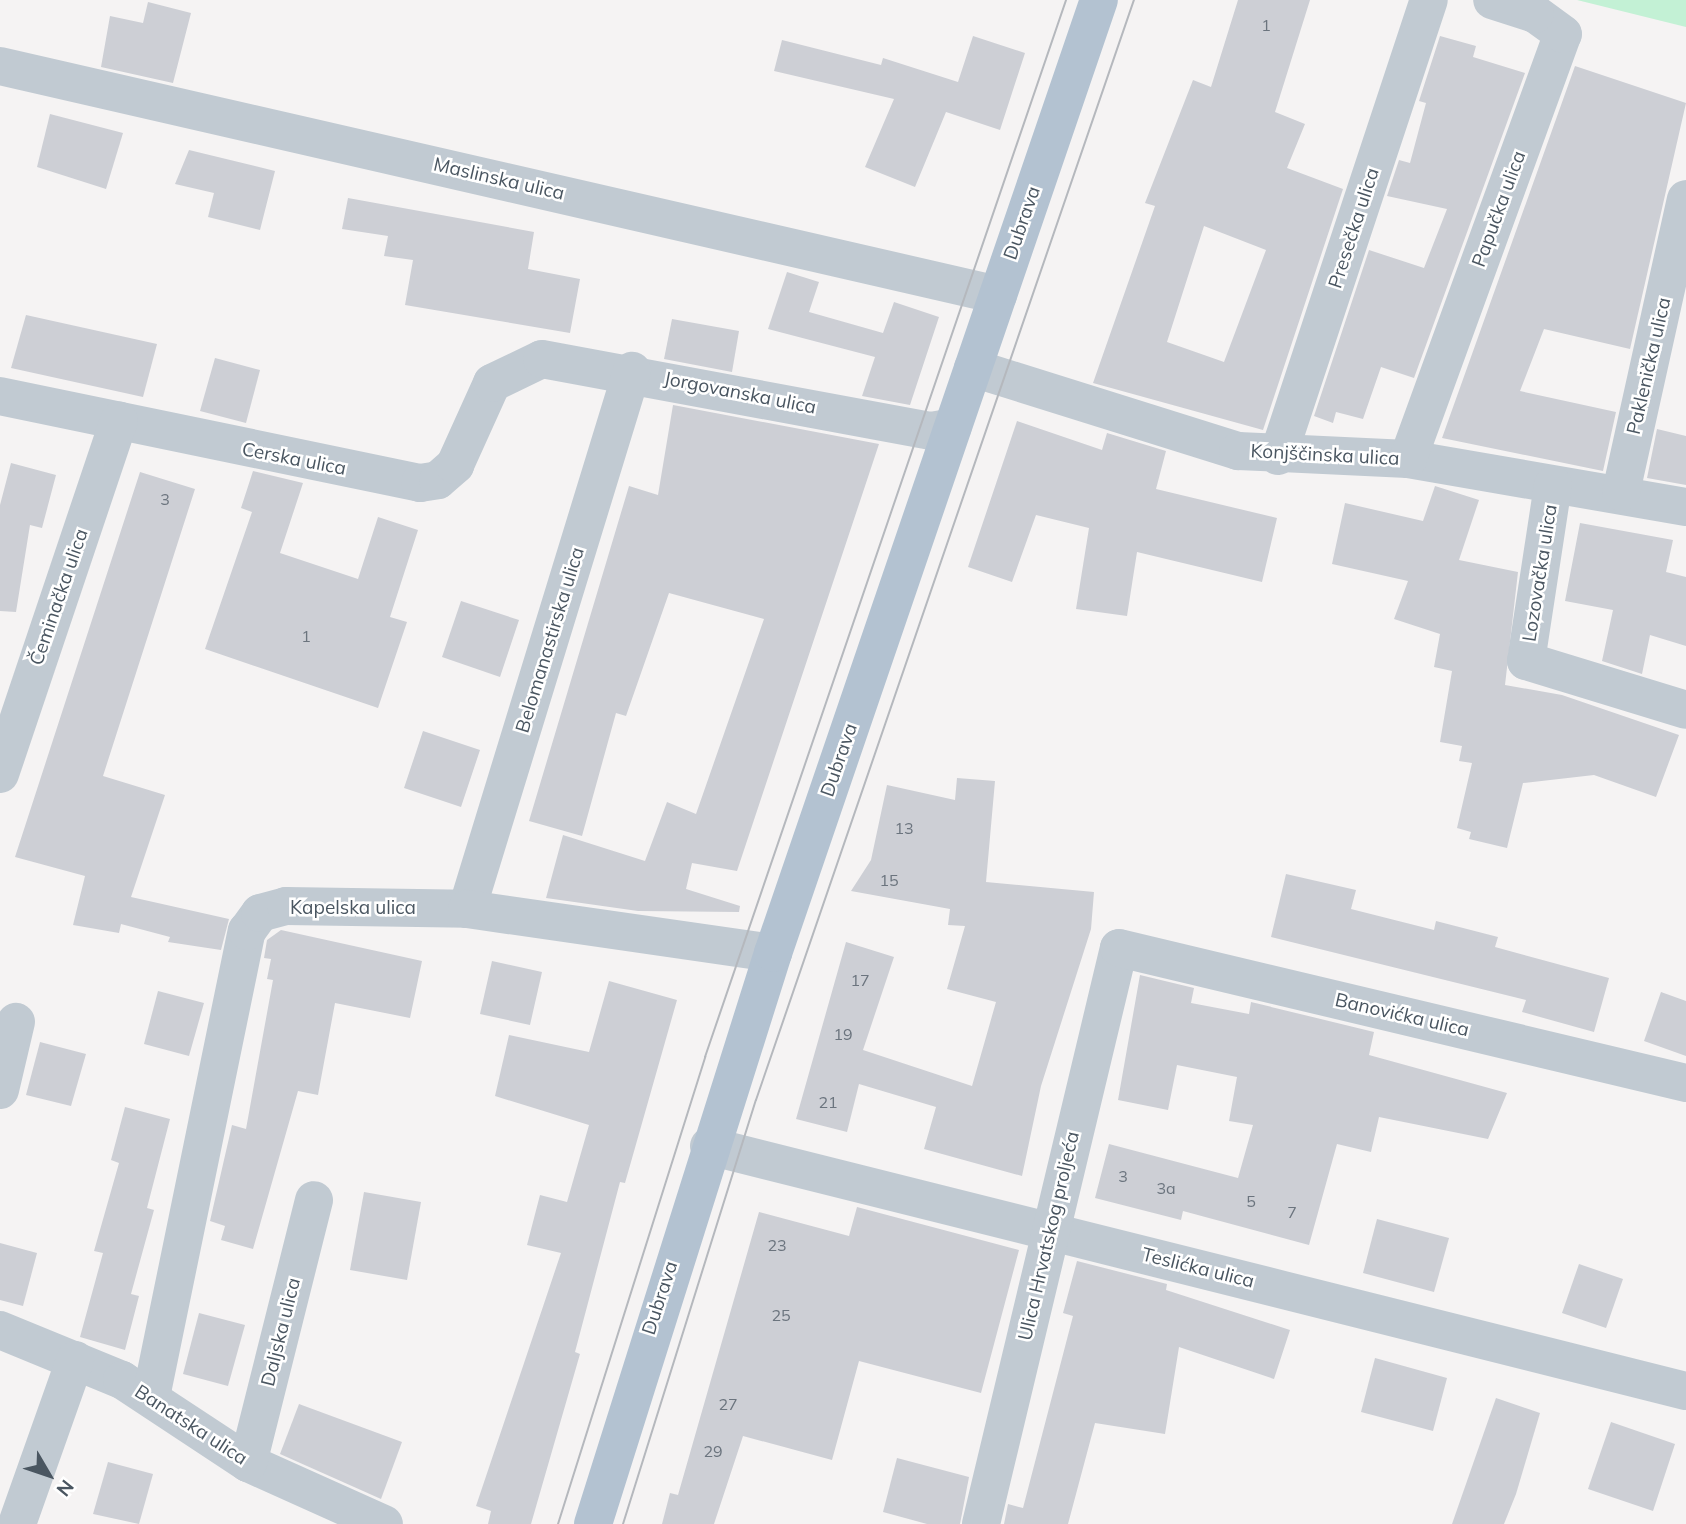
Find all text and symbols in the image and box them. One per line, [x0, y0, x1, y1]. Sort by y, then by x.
house number: 1 [1261, 15, 1271, 35]
street label: Papučka ulica [1467, 148, 1531, 270]
street label: Maslinska ulica [431, 153, 567, 205]
street label: Presečka ulica [1324, 165, 1384, 291]
street label: Dubrava [999, 183, 1045, 263]
street label: Paklenička ulica [1622, 295, 1676, 437]
street label: Jorgovanska ulica [662, 367, 818, 419]
street label: Cerska ulica [240, 438, 348, 480]
street label: Konjščinska ulica [1250, 440, 1400, 470]
house number: 3 [160, 489, 170, 509]
street label: Lozovačka ulica [1518, 503, 1562, 643]
street label: Čeminačka ulica [25, 526, 93, 668]
street label: Belomanastirska ulica [511, 545, 589, 735]
house number: 1 [301, 626, 311, 646]
street label: Dubrava [816, 720, 862, 800]
house number: 13 [894, 818, 914, 838]
house number: 15 [879, 870, 899, 890]
street label: Kapelska ulica [290, 897, 416, 919]
house number: 17 [850, 970, 870, 990]
street label: Banovićka ulica [1333, 988, 1471, 1042]
house number: 19 [833, 1024, 853, 1044]
house number: 21 [818, 1092, 838, 1112]
street label: Ulica Hrvatskog proljeća [1014, 1129, 1084, 1343]
house number: 3 [1118, 1166, 1128, 1186]
house number: 3a [1156, 1178, 1176, 1198]
house number: 5 [1246, 1191, 1256, 1211]
house number: 7 [1287, 1202, 1297, 1222]
house number: 23 [767, 1235, 787, 1255]
street label: Teslićka ulica [1139, 1243, 1257, 1293]
street label: Dubrava [637, 1258, 683, 1338]
street label: Daljska ulica [257, 1275, 305, 1389]
house number: 25 [771, 1305, 791, 1325]
street label: Banatska ulica [130, 1380, 252, 1470]
house number: 27 [718, 1394, 738, 1414]
north arrow [14, 1440, 84, 1510]
house number: 29 [703, 1441, 723, 1461]
text: N [51, 1475, 79, 1501]

